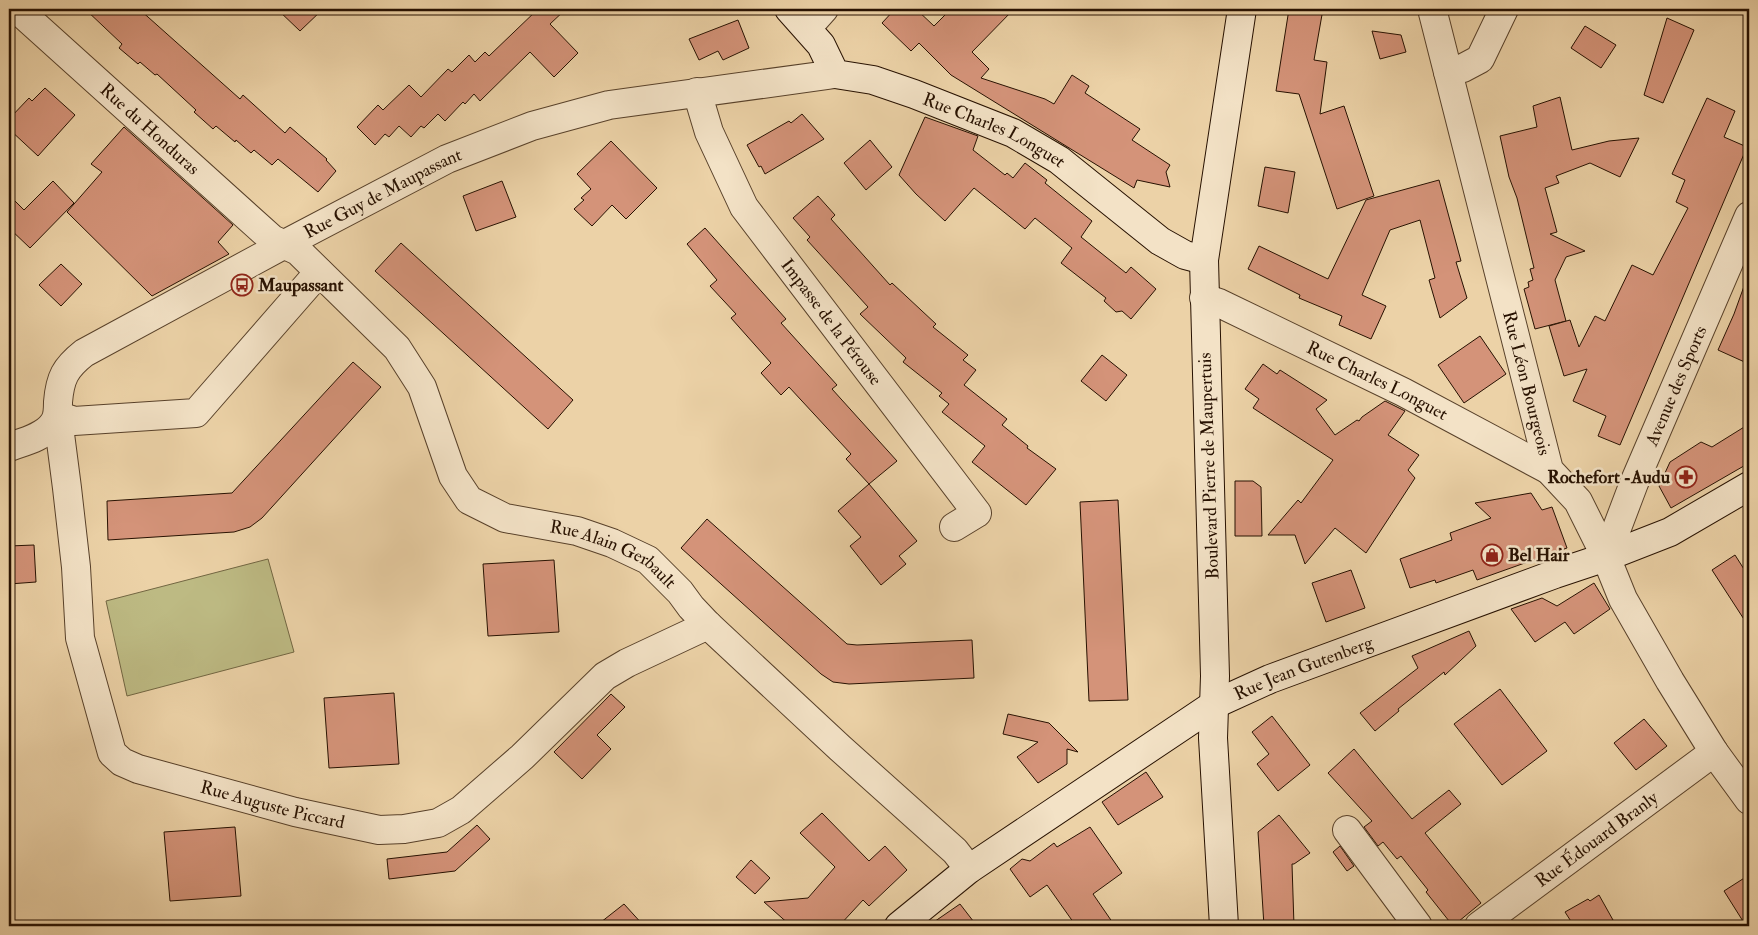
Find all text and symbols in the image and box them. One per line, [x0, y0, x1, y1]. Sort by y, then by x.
street label: Rue du Honduras [95, 78, 205, 180]
street label: Rue Charles Longuet [919, 87, 1071, 173]
street label: Rue Guy de Maupassant [300, 143, 465, 244]
street label: Impasse de la Pérouse [776, 254, 887, 390]
bus stop icon: Maupassant [230, 273, 254, 297]
place label: Maupassant [257, 274, 343, 297]
street label: Rue Léon Bourgeois [1498, 309, 1556, 458]
street label: Avenue des Sports [1639, 322, 1712, 450]
street label: Rue Charles Longuet [1303, 336, 1452, 425]
street label: Boulevard Pierre de Maupertuis [1194, 352, 1224, 580]
pharmacy icon: Rochefort -Audu [1674, 465, 1698, 489]
place label: Rochefort -Audu [1547, 466, 1671, 489]
street label: Rue Alain Gerbault [548, 515, 682, 594]
shop icon: Bel Hair [1480, 543, 1504, 567]
place label: Bel Hair [1508, 544, 1570, 567]
street label: Rue Jean Gutenberg [1230, 630, 1377, 705]
street label: Rue Auguste Piccard [198, 775, 347, 834]
street label: Rue Édouard Branly [1530, 785, 1663, 892]

